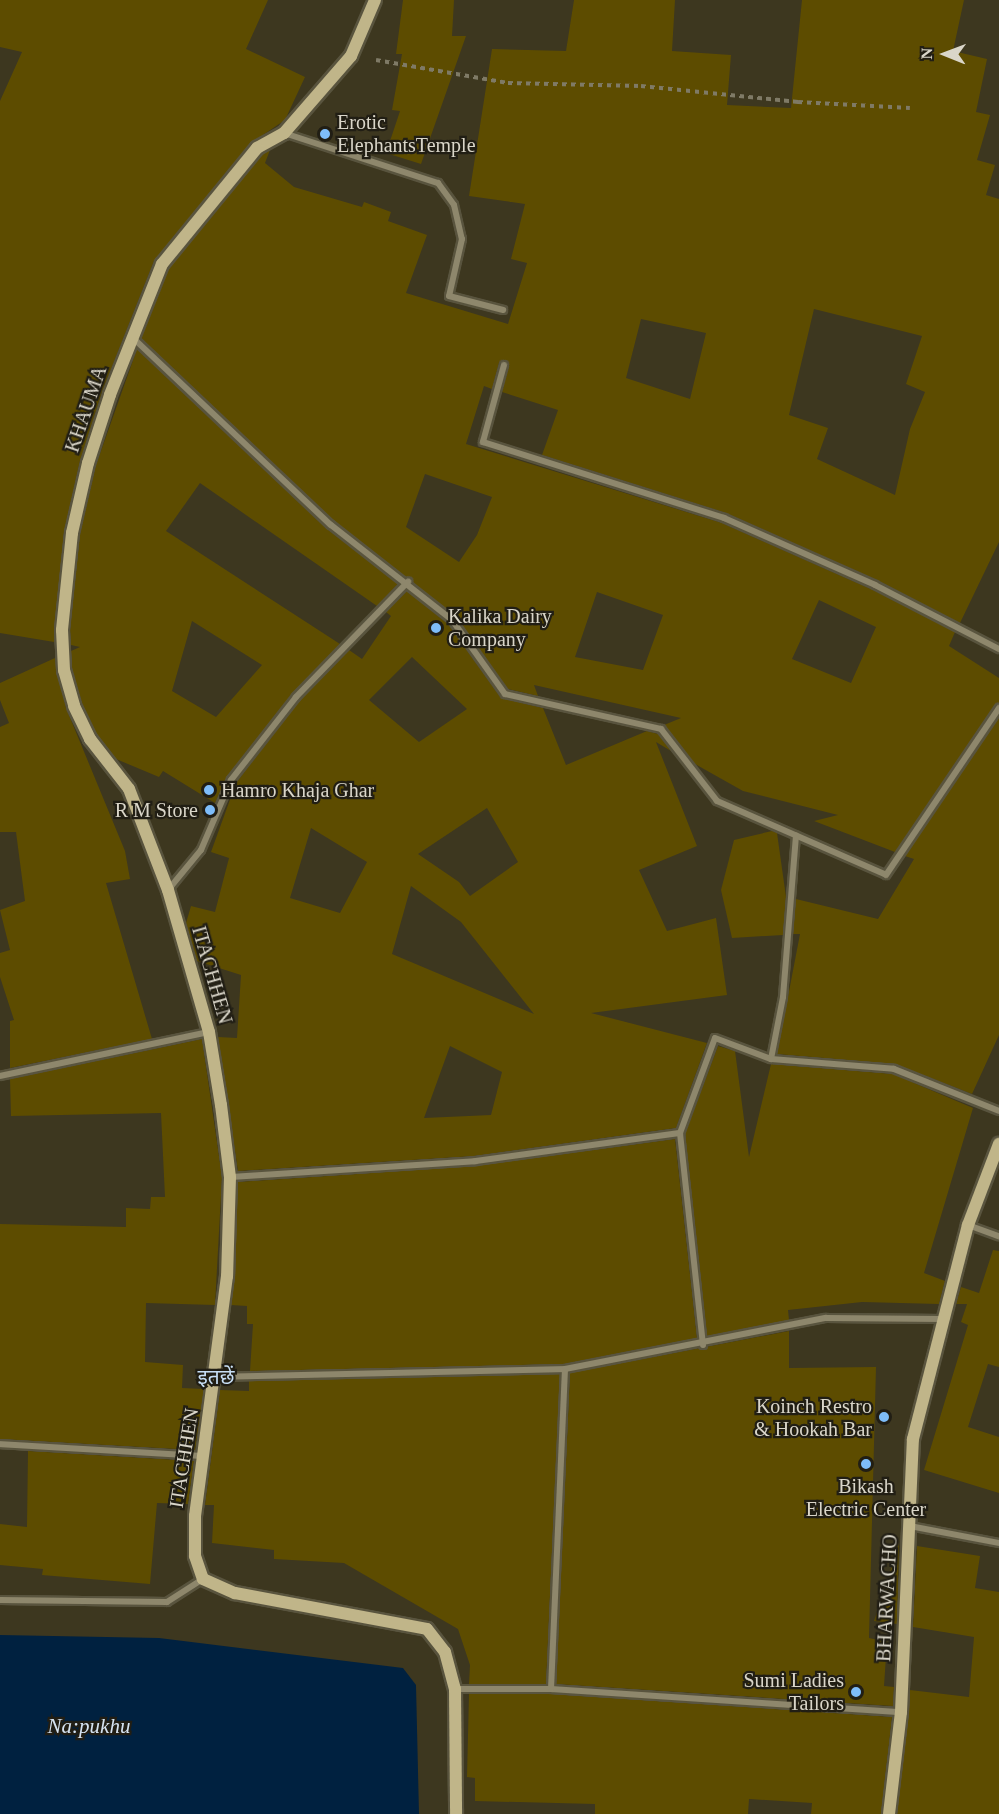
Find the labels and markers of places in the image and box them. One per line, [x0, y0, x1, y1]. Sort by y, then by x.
place label: Erotic ElephantsTemple [337, 110, 476, 157]
marker: Erotic ElephantsTemple [318, 127, 332, 141]
place label: Kalika Dairy Company [448, 604, 552, 651]
marker: Kalika Dairy Company [429, 621, 443, 635]
place label: Hamro Khaja Ghar [221, 778, 374, 802]
marker: Hamro Khaja Ghar [202, 783, 216, 797]
place label: R M Store [115, 798, 198, 822]
marker: R M Store [203, 803, 217, 817]
place label: Koinch Restro & Hookah Bar [754, 1394, 872, 1441]
marker: Koinch Restro & Hookah Bar [877, 1410, 891, 1424]
marker: Bikash Electric Center [859, 1457, 873, 1471]
place label: Bikash Electric Center [806, 1474, 926, 1521]
place label: Sumi Ladies Tailors [743, 1668, 844, 1715]
marker: Sumi Ladies Tailors [849, 1685, 863, 1699]

